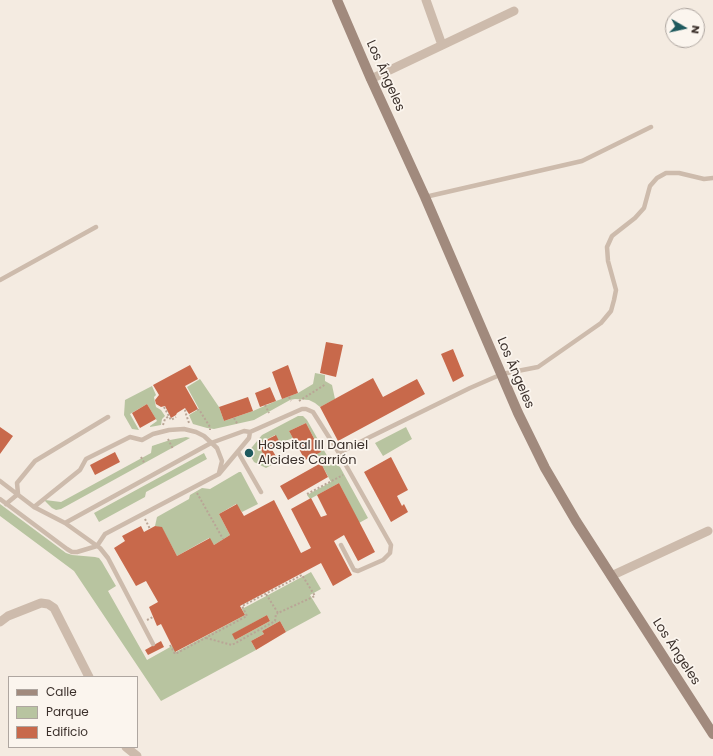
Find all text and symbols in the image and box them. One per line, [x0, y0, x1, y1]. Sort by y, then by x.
north arrow [665, 8, 705, 48]
text: N [687, 24, 704, 35]
street label: Los Ángeles [362, 38, 408, 114]
street label: Los Ángeles [493, 335, 537, 411]
place label: Hospital III Daniel Alcides Carrión [258, 438, 368, 469]
marker: Hospital III Daniel Alcides Carrión [243, 447, 255, 459]
street label: Los Ángeles [649, 616, 703, 688]
legend [8, 676, 138, 748]
text: Calle [46, 683, 77, 700]
text: Parque [46, 703, 89, 720]
text: Edificio [46, 723, 88, 740]

